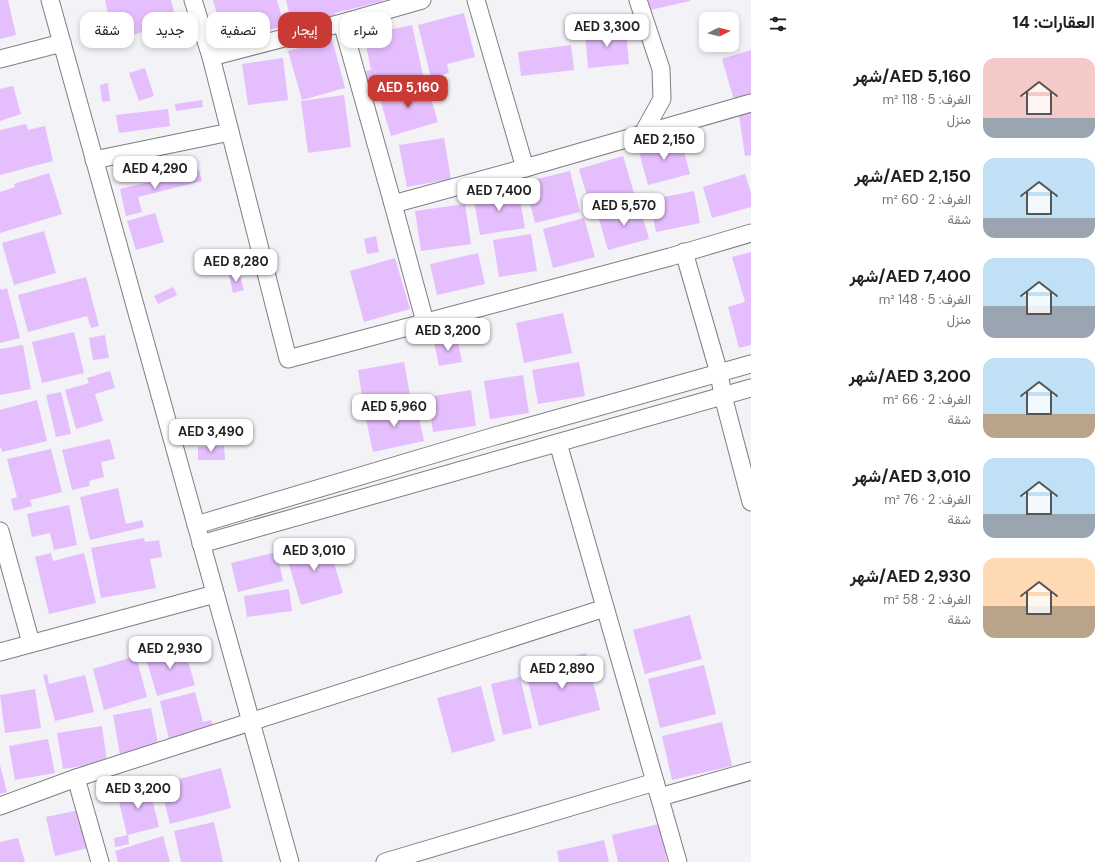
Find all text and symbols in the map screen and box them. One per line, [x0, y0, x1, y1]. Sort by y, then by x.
text: العقارات: 14 [1012, 11, 1095, 33]
chip: شقة [80, 12, 134, 48]
chip: جديد [142, 12, 198, 48]
chip: تصفية [206, 12, 270, 48]
chip: إيجار [278, 12, 332, 48]
chip: شراء [340, 12, 392, 48]
north arrow [699, 12, 739, 52]
map controls [699, 12, 739, 52]
icon: filters [767, 13, 789, 35]
pin: AED 3,300 [561, 14, 653, 48]
text: AED 3,300 [574, 18, 640, 35]
text: AED 5,160/شهر [853, 65, 971, 87]
icon: home [1015, 74, 1063, 122]
pin: AED 5,160 [362, 75, 454, 109]
text: AED 5,160 [377, 79, 439, 96]
text: الغرف: 5 · 118 m² [883, 91, 971, 108]
text: منزل [947, 111, 971, 128]
pin: AED 2,150 [618, 127, 710, 161]
text: AED 2,150 [633, 131, 695, 148]
pin: AED 4,290 [109, 156, 201, 190]
text: AED 4,290 [122, 160, 188, 177]
text: AED 2,150/شهر [854, 165, 971, 187]
icon: home [1015, 174, 1063, 222]
pin: AED 7,400 [453, 178, 545, 212]
text: AED 7,400 [466, 182, 532, 199]
text: الغرف: 2 · 60 m² [882, 191, 971, 208]
pin: AED 5,570 [578, 193, 670, 227]
text: AED 5,570 [592, 197, 656, 214]
text: شقة [948, 211, 971, 228]
pin: AED 8,280 [190, 249, 282, 283]
text: AED 8,280 [203, 253, 269, 270]
text: AED 7,400/شهر [850, 265, 971, 287]
icon: home [1015, 274, 1063, 322]
text: الغرف: 5 · 148 m² [879, 291, 971, 308]
text: منزل [947, 311, 971, 328]
pin: AED 3,200 [402, 318, 494, 352]
text: AED 3,200 [415, 322, 481, 339]
text: AED 3,200/شهر [849, 365, 971, 387]
icon: home [1015, 374, 1063, 422]
text: الغرف: 2 · 66 m² [883, 391, 971, 408]
pin: AED 5,960 [348, 394, 440, 428]
text: AED 5,960 [361, 398, 427, 415]
text: شقة [948, 411, 971, 428]
pin: AED 3,490 [165, 419, 257, 453]
text: AED 3,490 [178, 423, 244, 440]
text: AED 3,010/شهر [852, 465, 971, 487]
icon: home [1015, 474, 1063, 522]
text: الغرف: 2 · 76 m² [884, 491, 971, 508]
text: شقة [948, 511, 971, 528]
pin: AED 3,010 [268, 538, 360, 572]
text: AED 3,010 [282, 542, 346, 559]
text: AED 2,930/شهر [850, 565, 971, 587]
icon: home [1015, 574, 1063, 622]
text: الغرف: 2 · 58 m² [883, 591, 971, 608]
text: شقة [948, 611, 971, 628]
pin: AED 2,930 [124, 636, 216, 670]
text: AED 2,930 [138, 640, 202, 657]
pin: AED 2,890 [516, 656, 608, 690]
text: AED 2,890 [529, 660, 595, 677]
pin: AED 3,200 [92, 776, 184, 810]
text: AED 3,200 [105, 780, 171, 797]

